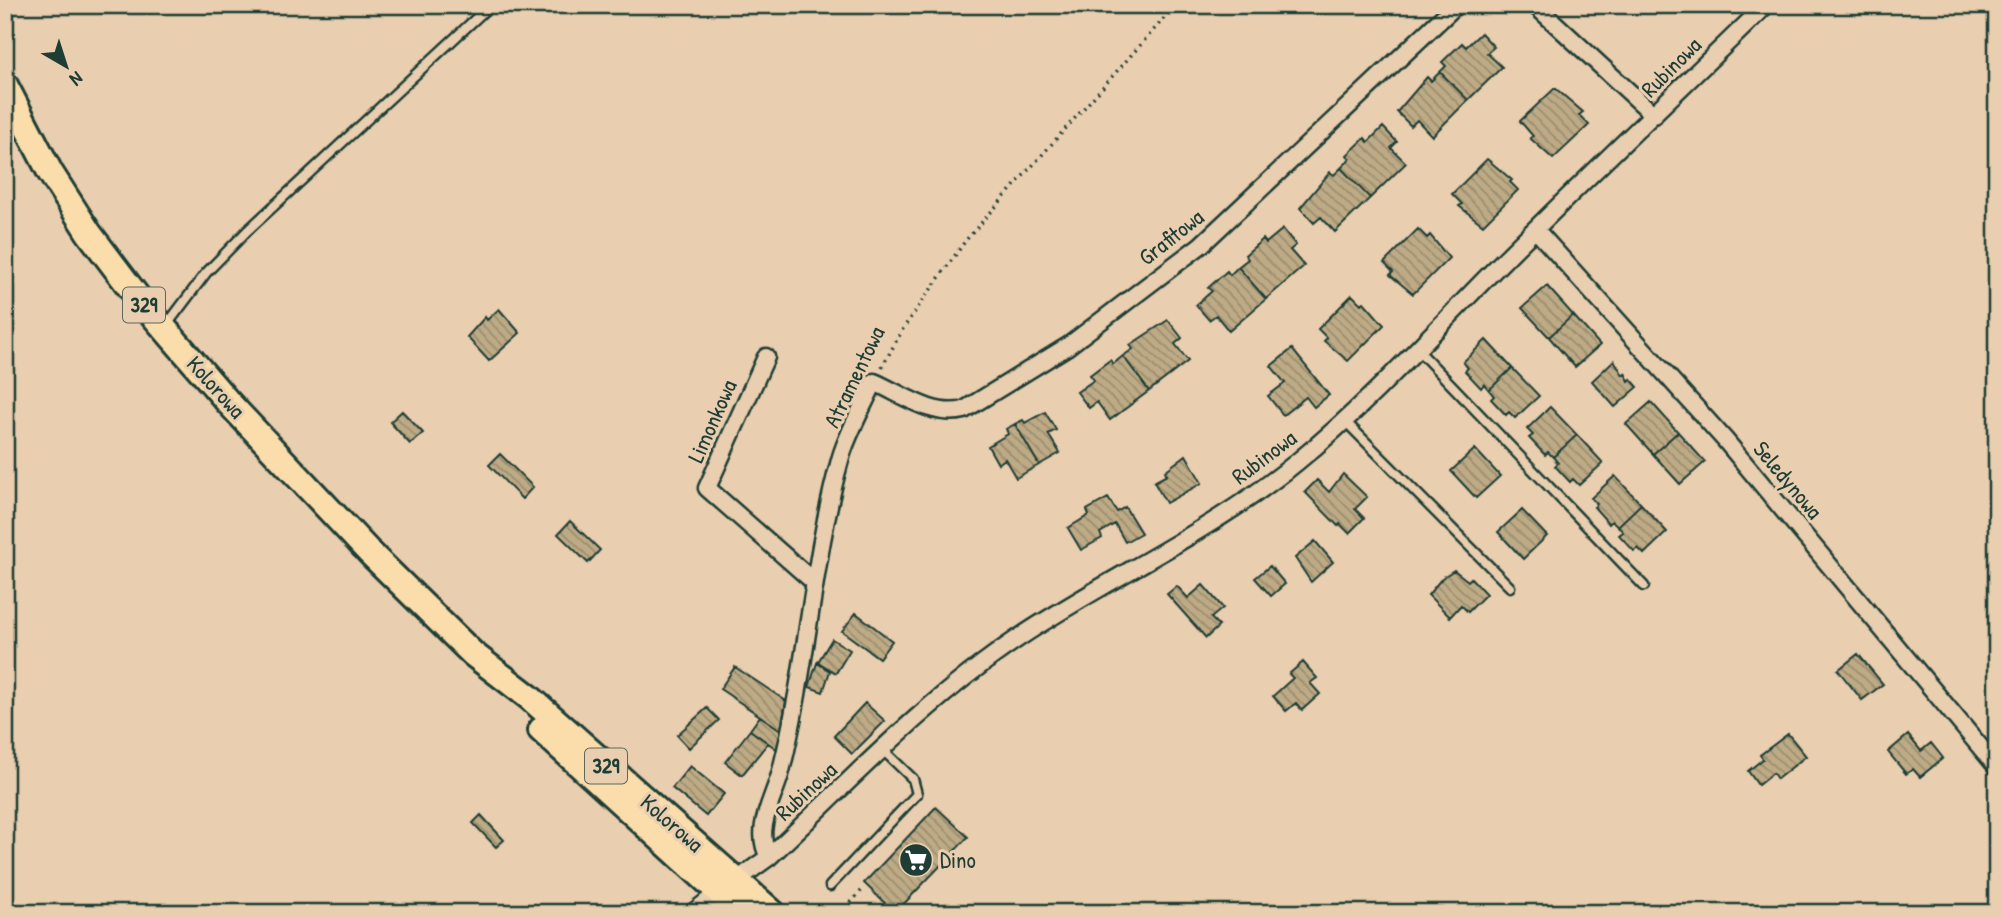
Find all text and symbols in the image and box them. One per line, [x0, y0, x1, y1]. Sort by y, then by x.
street label: Rubinowa [1634, 30, 1708, 104]
north arrow [32, 32, 102, 102]
text: N [65, 66, 89, 92]
street label: Grafitowa [1132, 201, 1210, 272]
road number: 329 [123, 288, 165, 322]
street label: Atramentowa [816, 321, 891, 433]
street label: Kolorowa [180, 349, 253, 425]
street label: Limonkowa [680, 375, 743, 467]
street label: Rubinowa [1225, 422, 1302, 491]
street label: Seledynowa [1747, 434, 1830, 525]
road number: 329 [585, 748, 627, 784]
street label: Rubinowa [768, 754, 843, 827]
street label: Kolorowa [634, 786, 711, 859]
supermarket icon: Dino [897, 841, 935, 879]
place label: Dino [940, 844, 976, 875]

